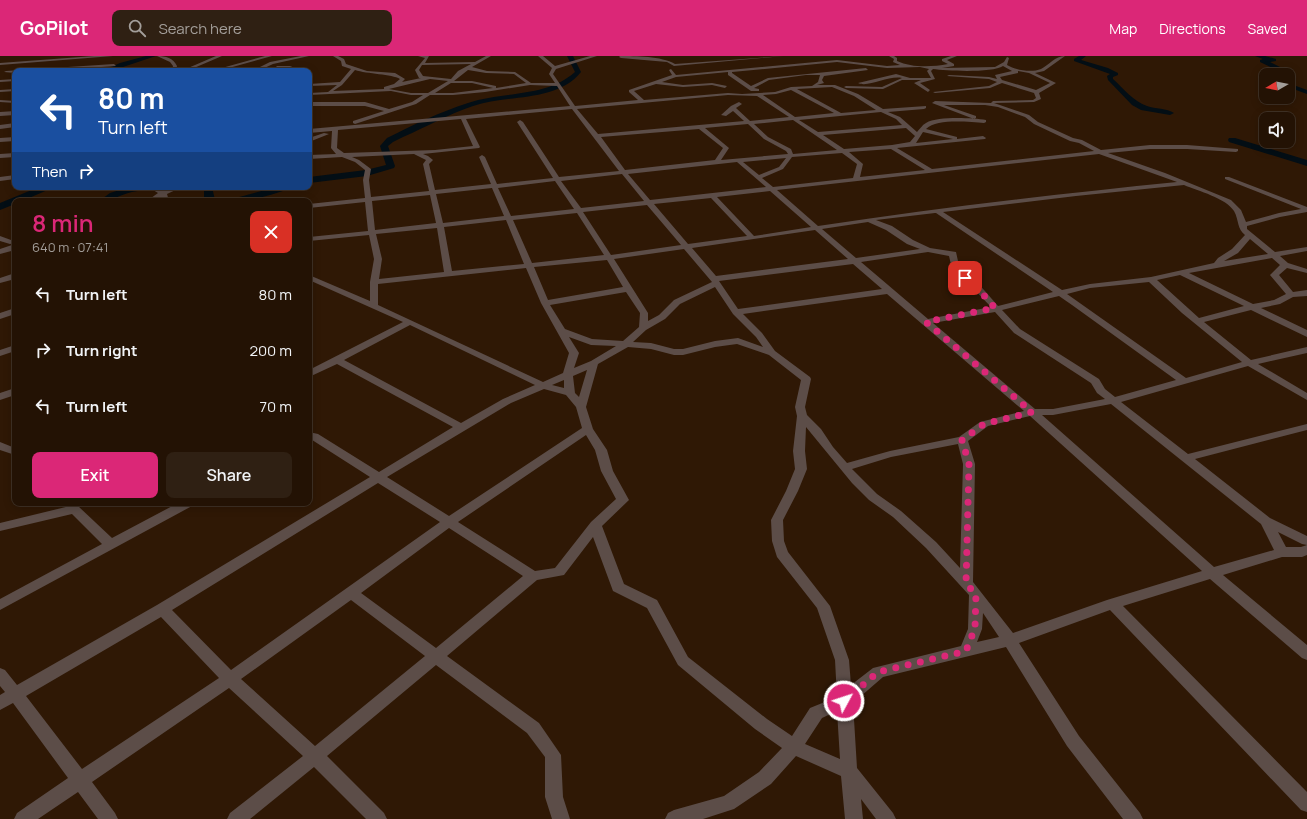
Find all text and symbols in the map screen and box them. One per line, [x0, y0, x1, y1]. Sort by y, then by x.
search box [112, 10, 392, 46]
text: GoPilot [20, 15, 88, 41]
icon: search [126, 17, 148, 39]
text: Search here [158, 18, 242, 39]
text: Map [1109, 19, 1137, 38]
text: Directions [1159, 19, 1226, 38]
text: Saved [1248, 19, 1287, 38]
north arrow [1259, 68, 1295, 104]
map controls [1259, 68, 1295, 148]
text: 80 m [98, 79, 164, 117]
icon: left [32, 84, 84, 136]
button: sound [1259, 112, 1295, 148]
text: Turn left [98, 115, 168, 139]
icon: right [75, 160, 97, 182]
text: Then [32, 161, 67, 182]
text: 8 min [32, 206, 94, 239]
button: close [250, 211, 292, 253]
text: 640 m · 07:41 [32, 238, 109, 256]
pin [948, 261, 982, 295]
icon: arrive [954, 267, 976, 289]
icon: left [32, 283, 54, 305]
text: Turn left [66, 284, 128, 305]
text: 80 m [258, 284, 292, 305]
icon: right [32, 339, 54, 361]
text: Turn right [66, 340, 137, 361]
text: 200 m [249, 340, 292, 361]
icon: left [32, 395, 54, 417]
text: Turn left [66, 396, 128, 417]
text: 70 m [260, 396, 292, 417]
button: Exit [32, 452, 158, 498]
button: Share [166, 452, 292, 498]
position arrow [823, 680, 865, 722]

